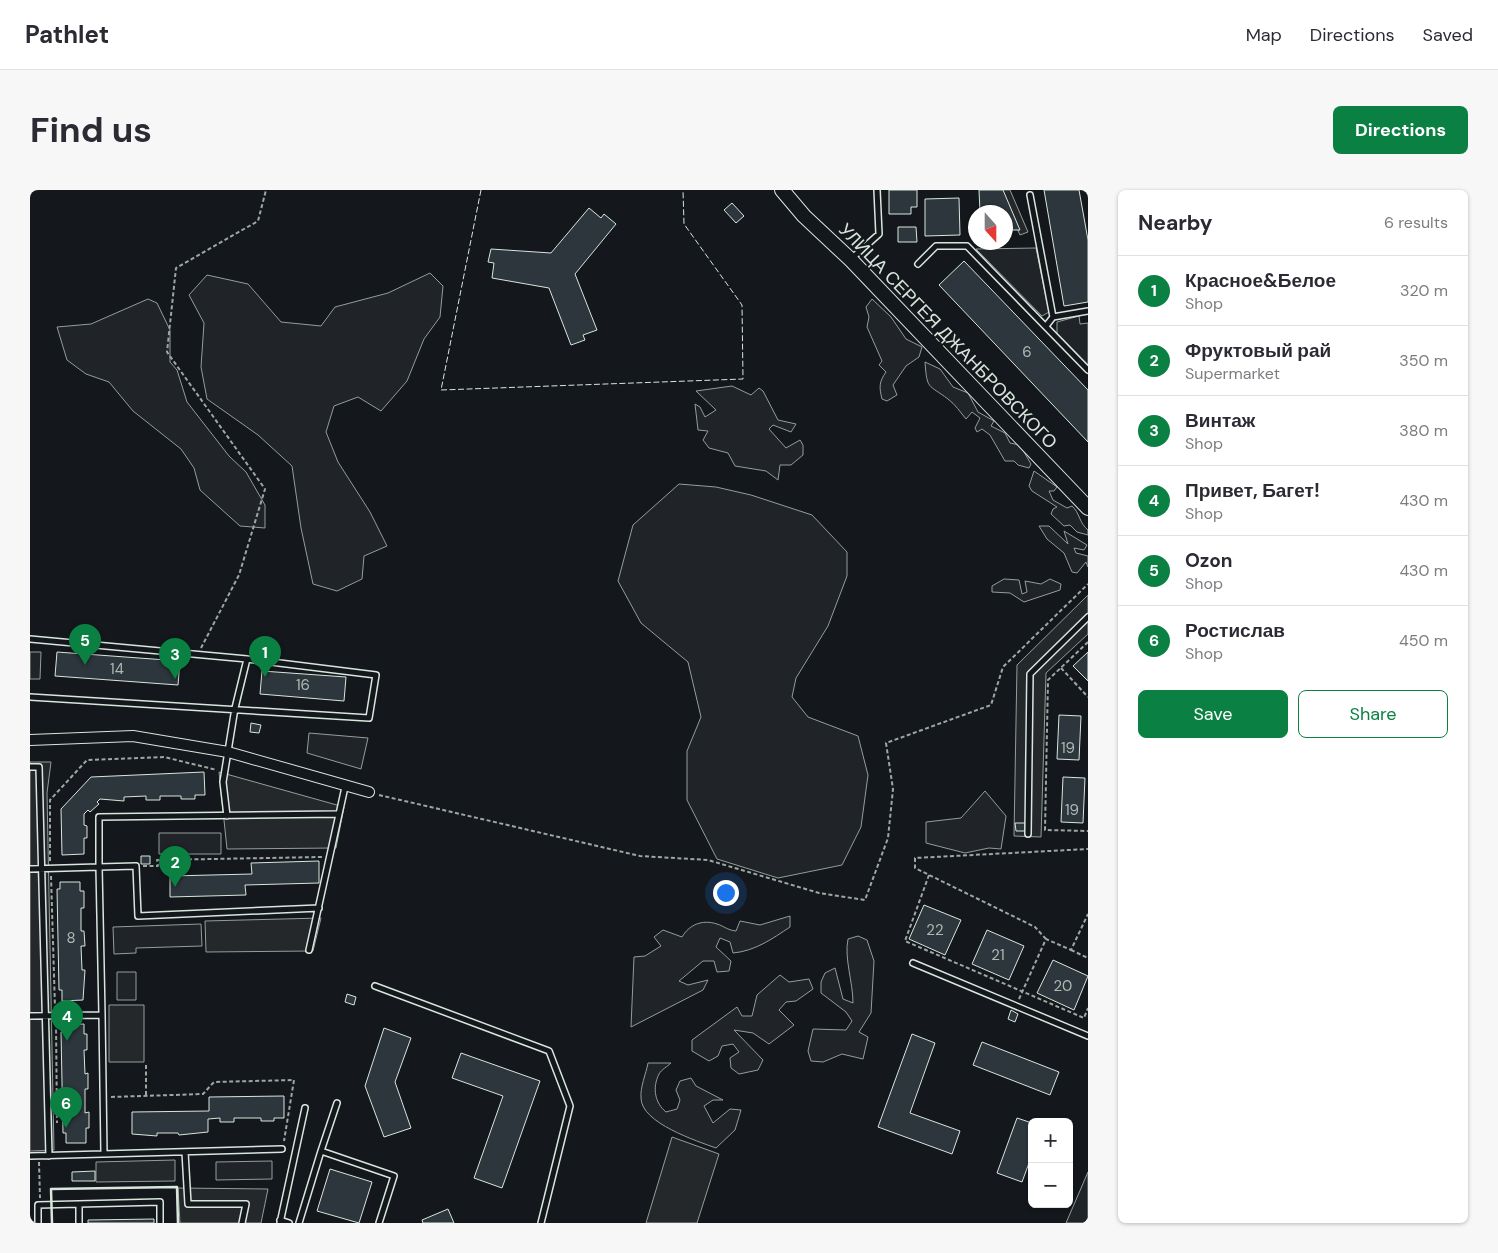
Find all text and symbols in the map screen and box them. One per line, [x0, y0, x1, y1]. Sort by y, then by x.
text: Pathlet [25, 19, 109, 50]
text: Map [1246, 23, 1282, 47]
text: Directions [1310, 23, 1395, 47]
text: Saved [1423, 23, 1473, 47]
button: Directions [1333, 106, 1468, 154]
text: Find us [30, 107, 152, 153]
north arrow [968, 205, 1013, 250]
text: Nearby [1138, 209, 1212, 237]
text: 6 results [1384, 212, 1448, 233]
street label: УЛИЦА СЕРГЕЯ ДЖАНБРОВСКОГО [833, 218, 1063, 454]
text: Красное&Белое [1185, 268, 1336, 293]
text: 1 [1151, 280, 1157, 301]
text: 320 m [1400, 280, 1448, 301]
text: Shop [1185, 293, 1223, 314]
text: Фруктовый рай [1185, 338, 1331, 363]
house number: 6 [1022, 342, 1032, 362]
text: 2 [1149, 350, 1159, 371]
text: 350 m [1399, 350, 1448, 371]
text: Supermarket [1185, 363, 1280, 384]
text: Винтаж [1185, 408, 1255, 433]
text: 3 [1149, 420, 1159, 441]
text: 380 m [1399, 420, 1448, 441]
text: Shop [1185, 433, 1223, 454]
text: Привет, Багет! [1185, 478, 1320, 503]
text: 4 [1149, 490, 1159, 511]
text: 430 m [1399, 490, 1448, 511]
text: Shop [1185, 503, 1223, 524]
text: Ozon [1185, 548, 1233, 573]
text: 5 [1149, 560, 1159, 581]
text: 430 m [1399, 560, 1448, 581]
text: Shop [1185, 573, 1223, 594]
text: Ростислав [1185, 618, 1285, 643]
pin: 5 [69, 624, 101, 665]
text: 6 [1149, 630, 1159, 651]
text: 450 m [1399, 630, 1448, 651]
pin: 1 [249, 636, 281, 677]
pin: 3 [159, 638, 191, 679]
text: Shop [1185, 643, 1223, 664]
house number: 14 [110, 659, 124, 679]
house number: 16 [296, 675, 310, 695]
button: Save [1138, 690, 1288, 738]
button: Share [1298, 690, 1448, 738]
house number: 19 [1061, 738, 1075, 758]
house number: 19 [1065, 800, 1079, 820]
pin: 2 [159, 846, 191, 887]
your location [713, 880, 739, 906]
house number: 22 [926, 920, 944, 940]
house number: 8 [66, 928, 76, 948]
house number: 21 [991, 945, 1005, 965]
house number: 20 [1054, 976, 1072, 996]
pin: 4 [51, 1000, 83, 1041]
pin: 6 [50, 1087, 82, 1128]
map controls [1028, 1118, 1073, 1208]
button: + [1028, 1118, 1073, 1163]
button: − [1028, 1163, 1073, 1208]

